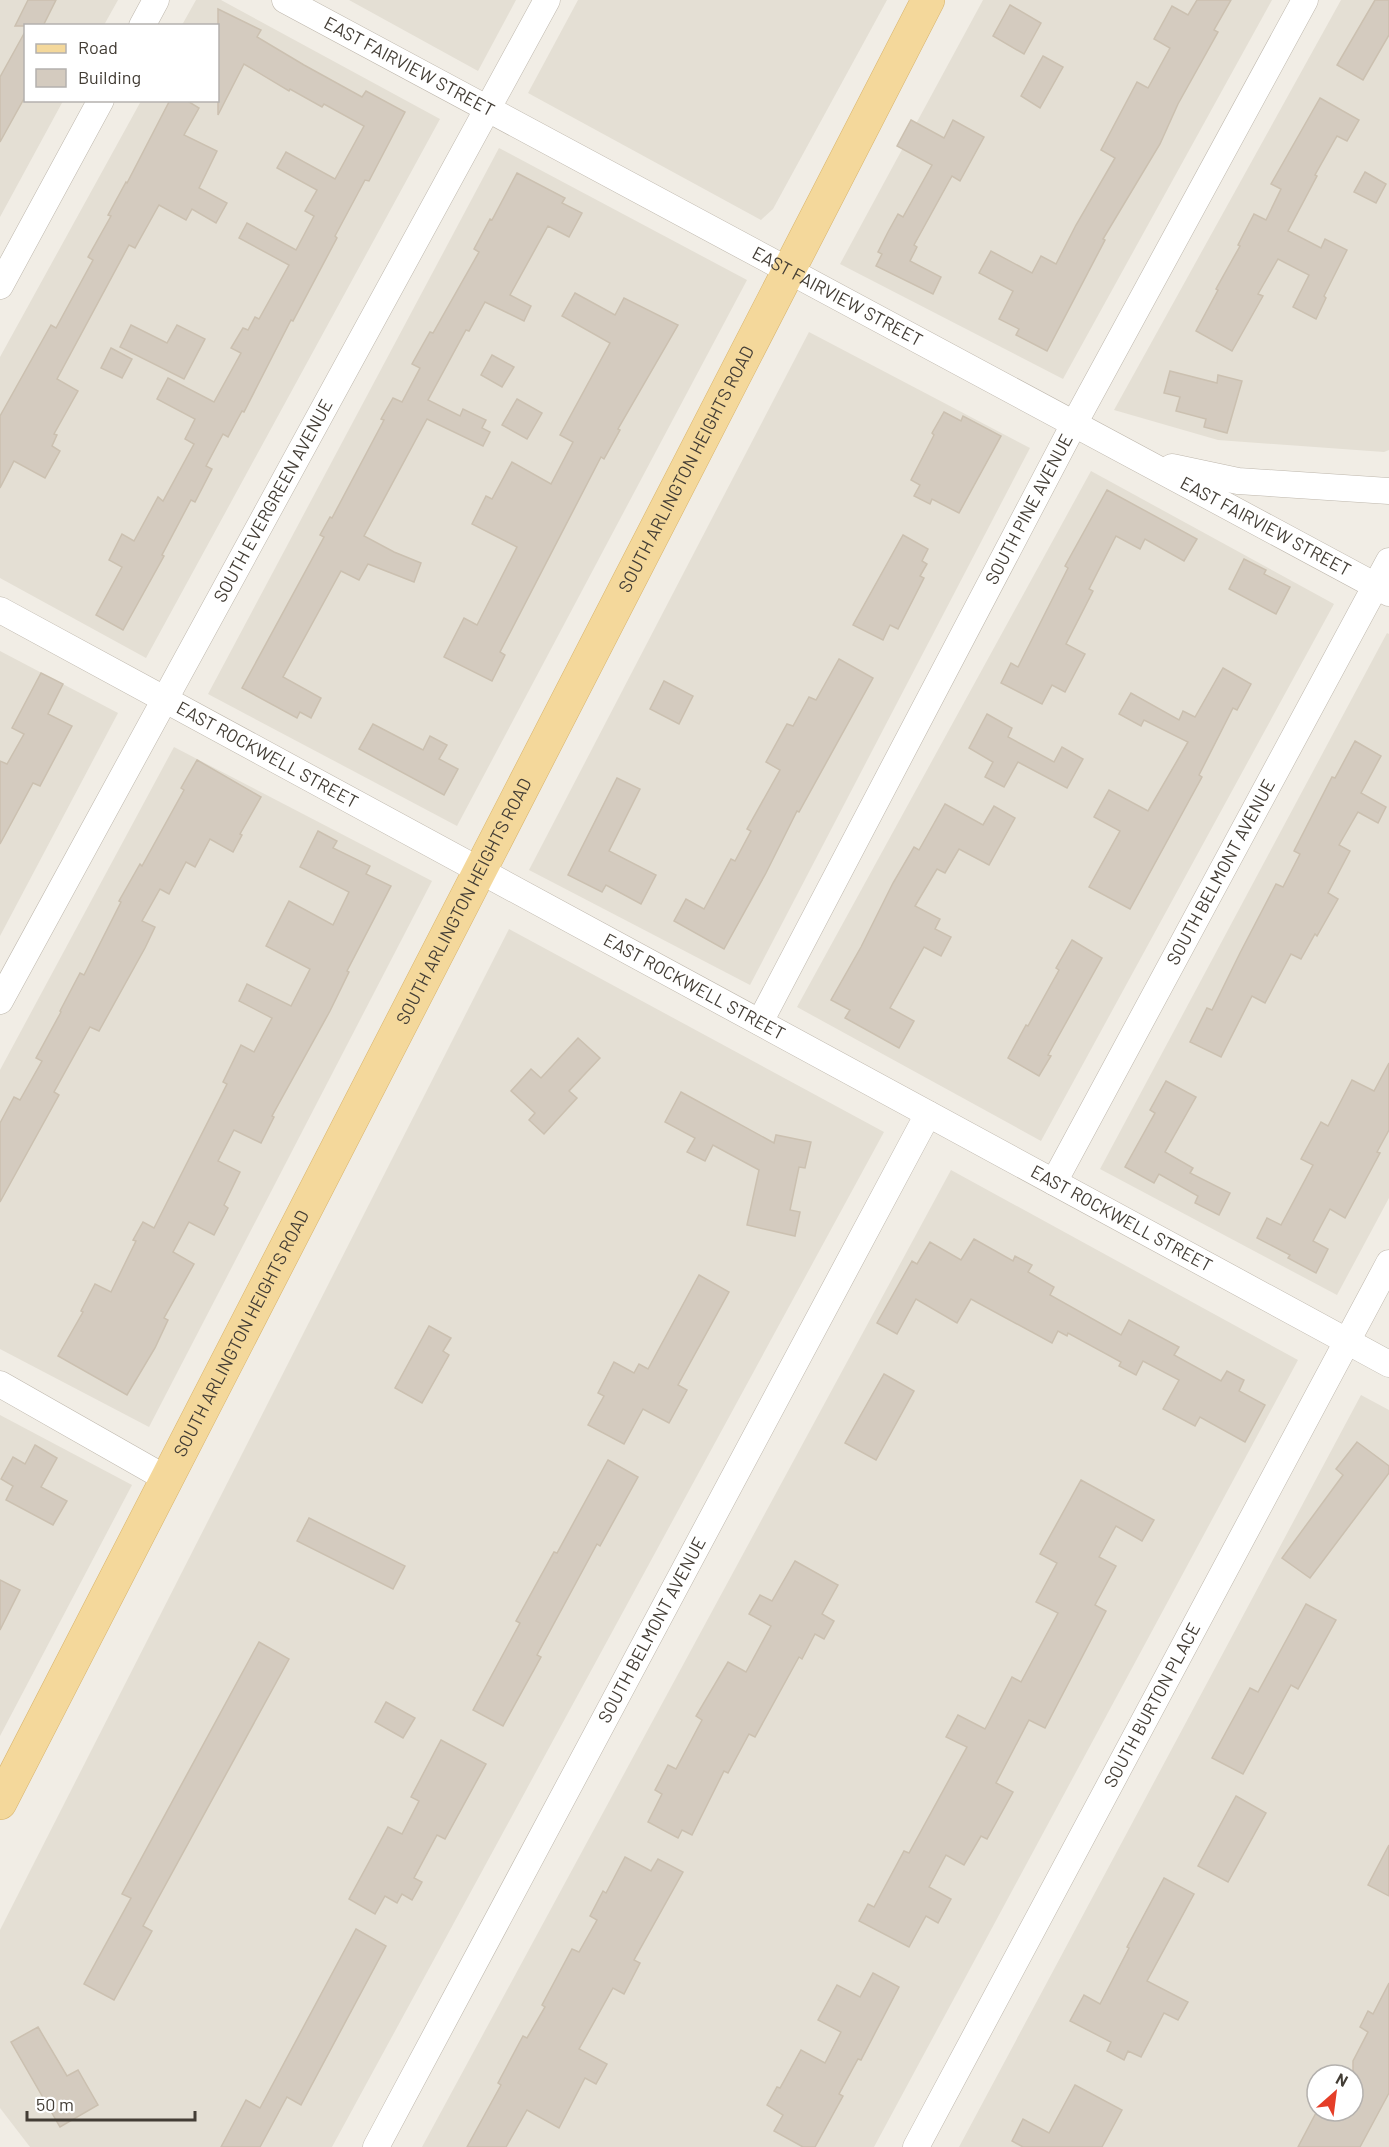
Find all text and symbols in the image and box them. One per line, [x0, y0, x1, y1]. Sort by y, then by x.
street label: EAST FAIRVIEW STREET [321, 11, 499, 121]
legend [24, 24, 219, 102]
text: Road [78, 36, 118, 58]
text: Building [78, 66, 141, 88]
street label: EAST FAIRVIEW STREET [749, 241, 927, 351]
street label: SOUTH ARLINGTON HEIGHTS ROAD [613, 342, 758, 596]
street label: SOUTH EVERGREEN AVENUE [208, 395, 337, 606]
street label: SOUTH PINE AVENUE [980, 430, 1077, 588]
street label: EAST FAIRVIEW STREET [1177, 471, 1355, 580]
street label: EAST ROCKWELL STREET [173, 696, 362, 812]
street label: SOUTH ARLINGTON HEIGHTS ROAD [391, 774, 536, 1028]
street label: SOUTH BELMONT AVENUE [1161, 775, 1279, 968]
street label: EAST ROCKWELL STREET [600, 928, 789, 1044]
street label: EAST ROCKWELL STREET [1027, 1160, 1217, 1276]
street label: SOUTH ARLINGTON HEIGHTS ROAD [168, 1206, 313, 1460]
street label: SOUTH BELMONT AVENUE [593, 1533, 710, 1726]
street label: SOUTH BURTON PLACE [1098, 1619, 1204, 1791]
north arrow [1305, 2063, 1365, 2123]
text: N [1333, 2068, 1351, 2090]
scale bar [27, 2084, 195, 2122]
text: 50 m [36, 2093, 74, 2115]

